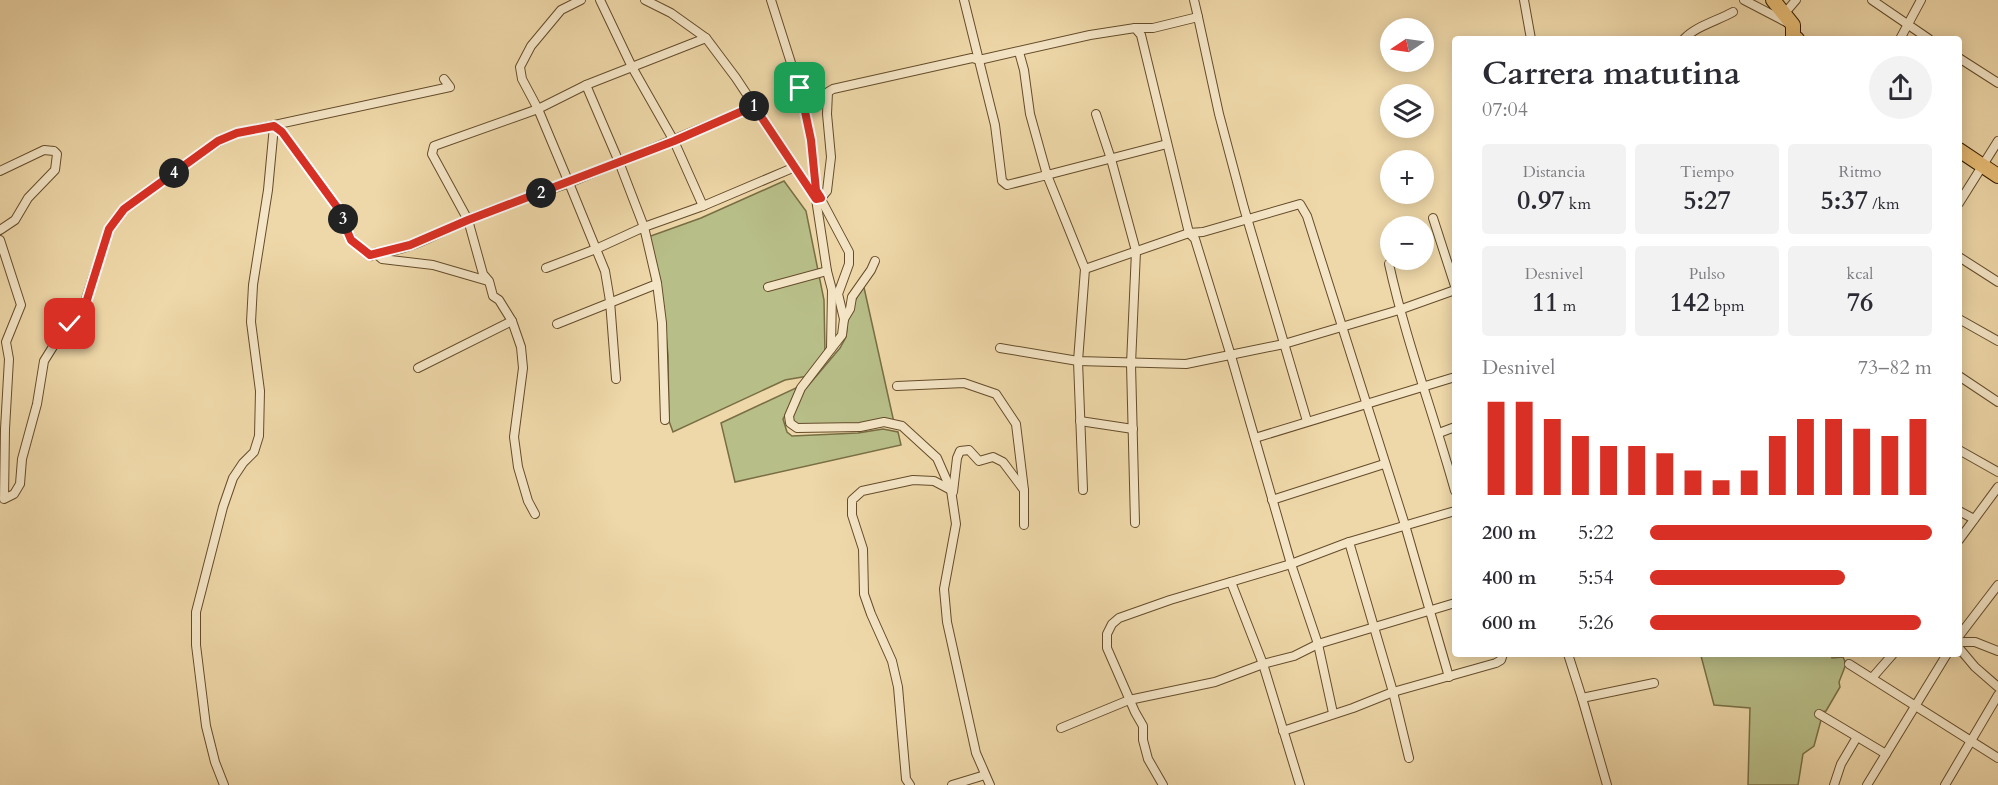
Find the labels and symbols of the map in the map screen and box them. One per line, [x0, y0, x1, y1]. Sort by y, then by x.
north arrow [1380, 18, 1434, 72]
pin [774, 62, 825, 113]
pin: 1 [739, 91, 769, 121]
pin: 4 [159, 158, 189, 188]
pin: 2 [526, 178, 556, 208]
pin: 3 [328, 204, 358, 234]
pin [44, 298, 95, 349]

